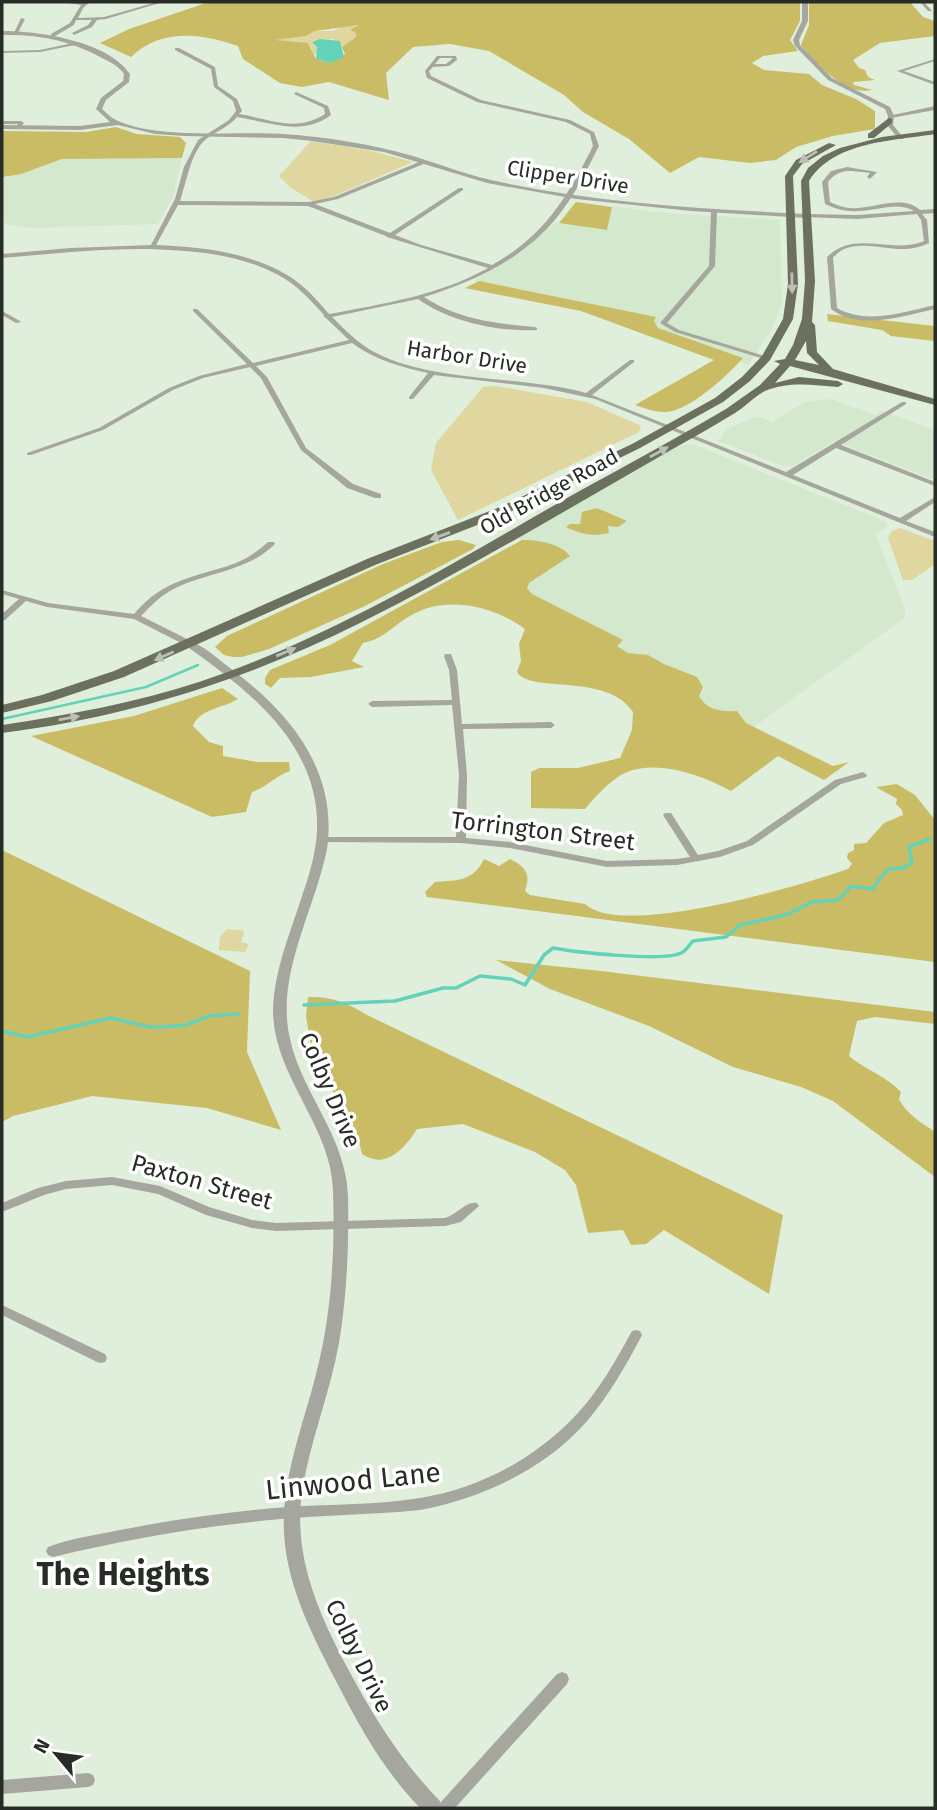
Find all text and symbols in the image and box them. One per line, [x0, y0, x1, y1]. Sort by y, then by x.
one-way arrow [799, 150, 818, 163]
street label: Clipper Drive [505, 155, 631, 199]
one-way arrow [786, 272, 798, 294]
street label: Harbor Drive [405, 335, 529, 379]
street label: Old Bridge Road [475, 443, 623, 541]
one-way arrow [649, 446, 669, 458]
one-way arrow [429, 530, 450, 541]
one-way arrow [276, 646, 296, 658]
one-way arrow [154, 650, 174, 662]
one-way arrow [58, 713, 80, 724]
street label: Torrington Street [450, 806, 637, 856]
street label: Colby Drive [293, 1028, 367, 1152]
street label: Paxton Street [128, 1149, 276, 1216]
street label: Linwood Lane [264, 1455, 442, 1507]
district label: The Heights [37, 1555, 209, 1593]
street label: Colby Drive [320, 1595, 398, 1717]
north arrow [21, 1719, 91, 1789]
text: N [28, 1735, 55, 1757]

